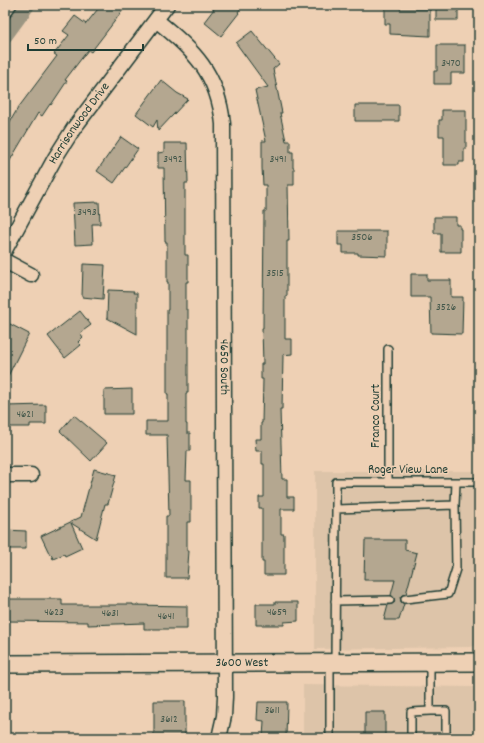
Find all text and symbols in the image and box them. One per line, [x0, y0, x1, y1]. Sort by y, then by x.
scale bar [28, 26, 143, 52]
text: 50 m [34, 33, 57, 50]
house number: 3470 [441, 56, 461, 72]
street label: Harrisonwood Drive [44, 78, 115, 168]
house number: 3492 [163, 152, 183, 168]
house number: 3491 [270, 152, 286, 168]
house number: 3493 [77, 205, 97, 221]
house number: 3506 [351, 230, 373, 246]
house number: 3515 [266, 266, 284, 282]
house number: 3526 [436, 300, 456, 316]
street label: 4650 South [214, 339, 233, 395]
street label: Franco Court [367, 384, 386, 448]
house number: 4621 [16, 407, 34, 423]
street label: Roger View Lane [368, 461, 448, 480]
house number: 4623 [44, 605, 64, 621]
house number: 4659 [267, 605, 287, 621]
house number: 4631 [101, 606, 119, 622]
house number: 4641 [158, 609, 174, 625]
street label: 3600 West [216, 653, 269, 673]
house number: 3611 [264, 703, 280, 719]
house number: 3612 [160, 712, 178, 728]

